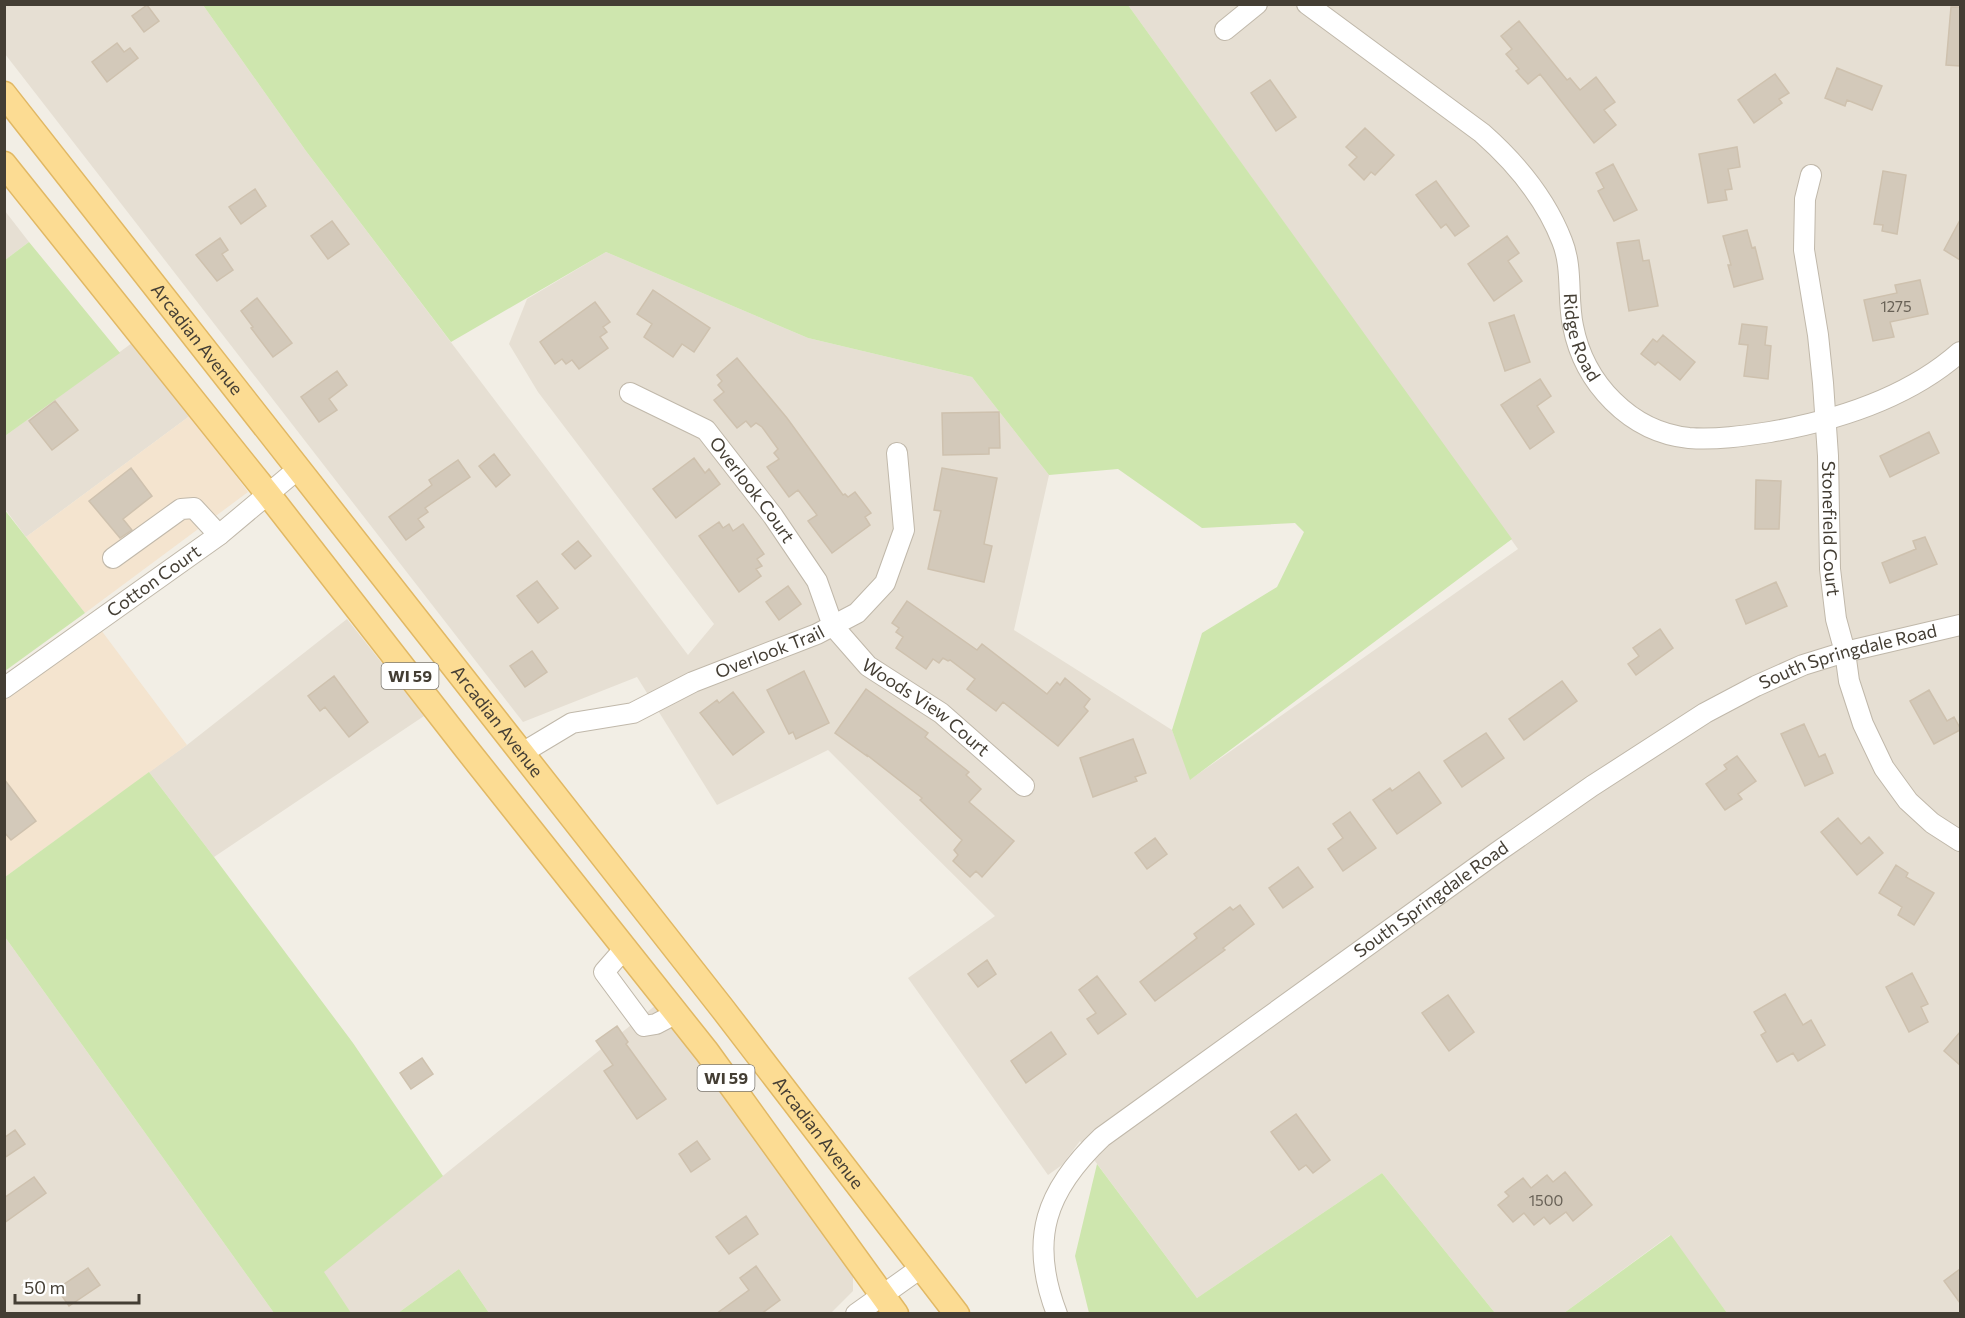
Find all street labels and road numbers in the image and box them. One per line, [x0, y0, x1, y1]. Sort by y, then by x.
street label: Arcadian Avenue [147, 278, 248, 399]
street label: Ridge Road [1560, 293, 1606, 385]
street label: Overlook Court [705, 432, 800, 547]
street label: Stonefield Court [1818, 461, 1845, 597]
street label: Cotton Court [102, 540, 204, 621]
street label: South Springdale Road [1755, 619, 1939, 693]
street label: Overlook Trail [712, 620, 828, 682]
street label: Woods View Court [858, 653, 994, 760]
street label: Arcadian Avenue [447, 661, 548, 781]
road number: WI 59 [382, 663, 438, 689]
street label: South Springdale Road [1349, 836, 1512, 962]
road number: WI 59 [698, 1065, 754, 1091]
street label: Arcadian Avenue [769, 1072, 869, 1193]

